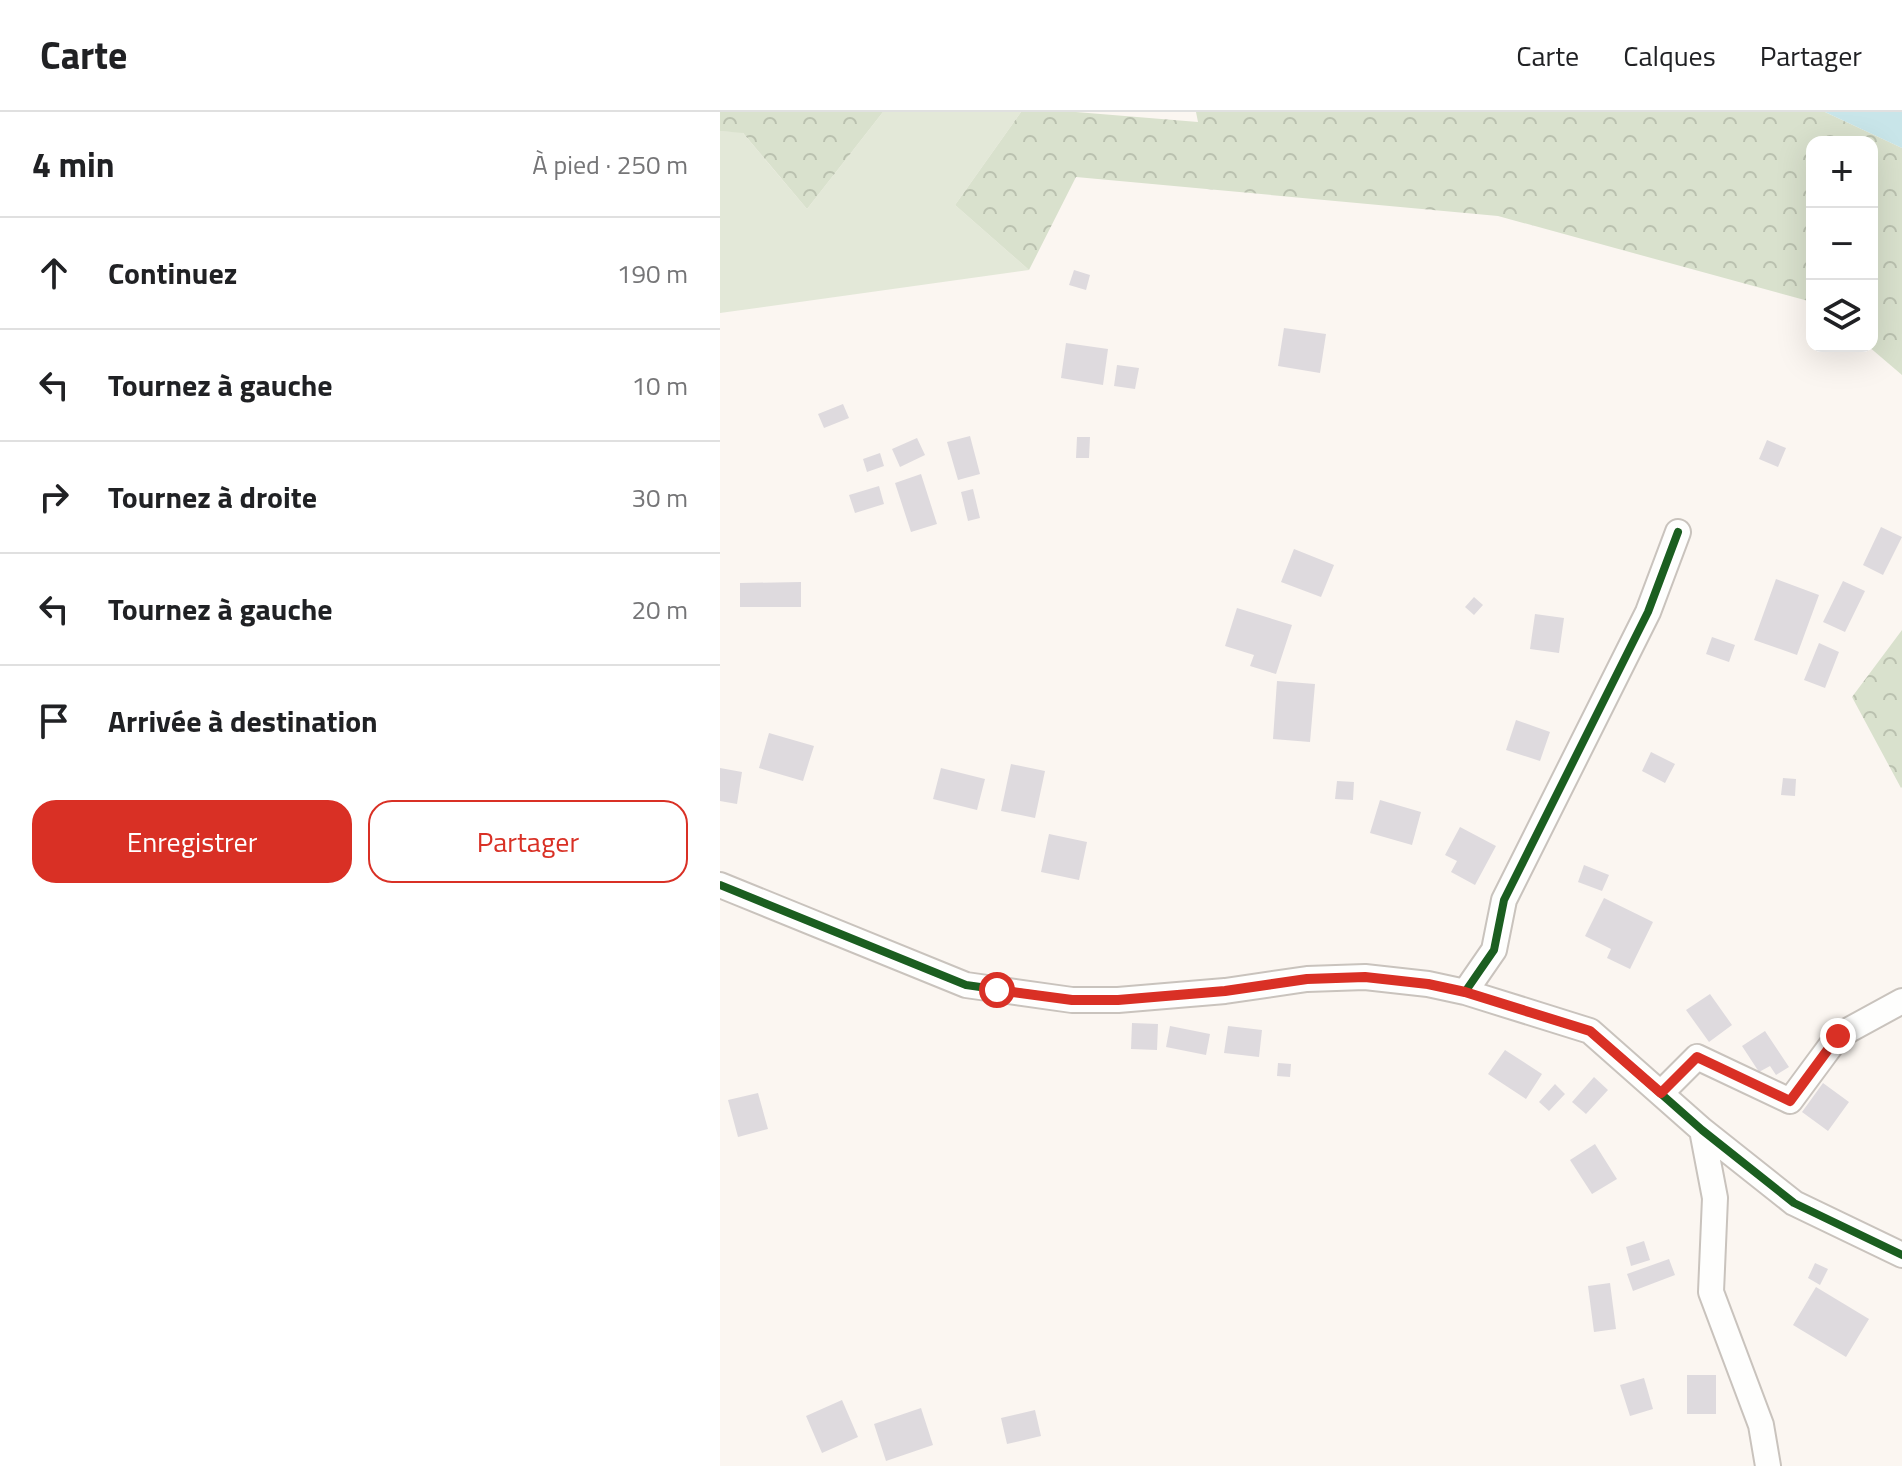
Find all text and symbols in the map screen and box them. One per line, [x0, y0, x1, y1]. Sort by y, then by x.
text: Carte [40, 26, 127, 84]
text: Carte [1516, 34, 1579, 77]
text: Calques [1623, 34, 1716, 77]
text: Partager [1760, 34, 1862, 77]
map controls [1806, 136, 1878, 352]
button: + [1806, 136, 1878, 208]
text: 4 min [32, 138, 115, 190]
text: À pied · 250 m [532, 145, 688, 184]
button: − [1806, 208, 1878, 280]
text: Continuez [108, 250, 237, 296]
icon: ahead [32, 251, 76, 295]
text: 190 m [617, 254, 688, 293]
button: layers [1806, 280, 1878, 352]
text: Tournez à gauche [108, 362, 333, 408]
icon: left [32, 363, 76, 407]
text: 10 m [631, 366, 688, 405]
text: Tournez à droite [108, 474, 317, 520]
icon: right [32, 475, 76, 519]
text: 30 m [631, 478, 688, 517]
text: Tournez à gauche [108, 586, 333, 632]
icon: left [32, 587, 76, 631]
text: 20 m [631, 590, 688, 629]
text: Arrivée à destination [108, 698, 378, 744]
icon: arrive [32, 699, 76, 743]
button: Enregistrer [32, 800, 352, 883]
button: Partager [368, 800, 688, 883]
route start [979, 972, 1015, 1008]
route end [1820, 1018, 1856, 1054]

